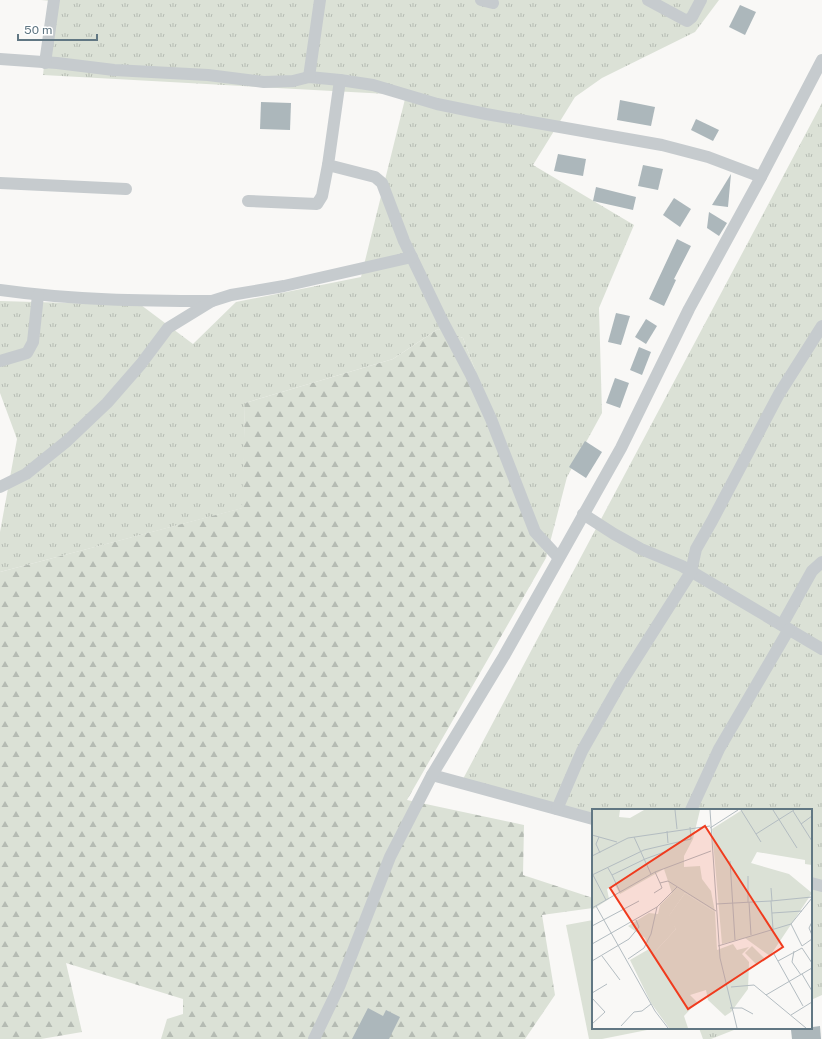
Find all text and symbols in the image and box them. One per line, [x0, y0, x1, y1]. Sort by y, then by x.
scale bar [18, 16, 97, 42]
text: 50 m [24, 23, 52, 37]
inset map [592, 809, 812, 1029]

